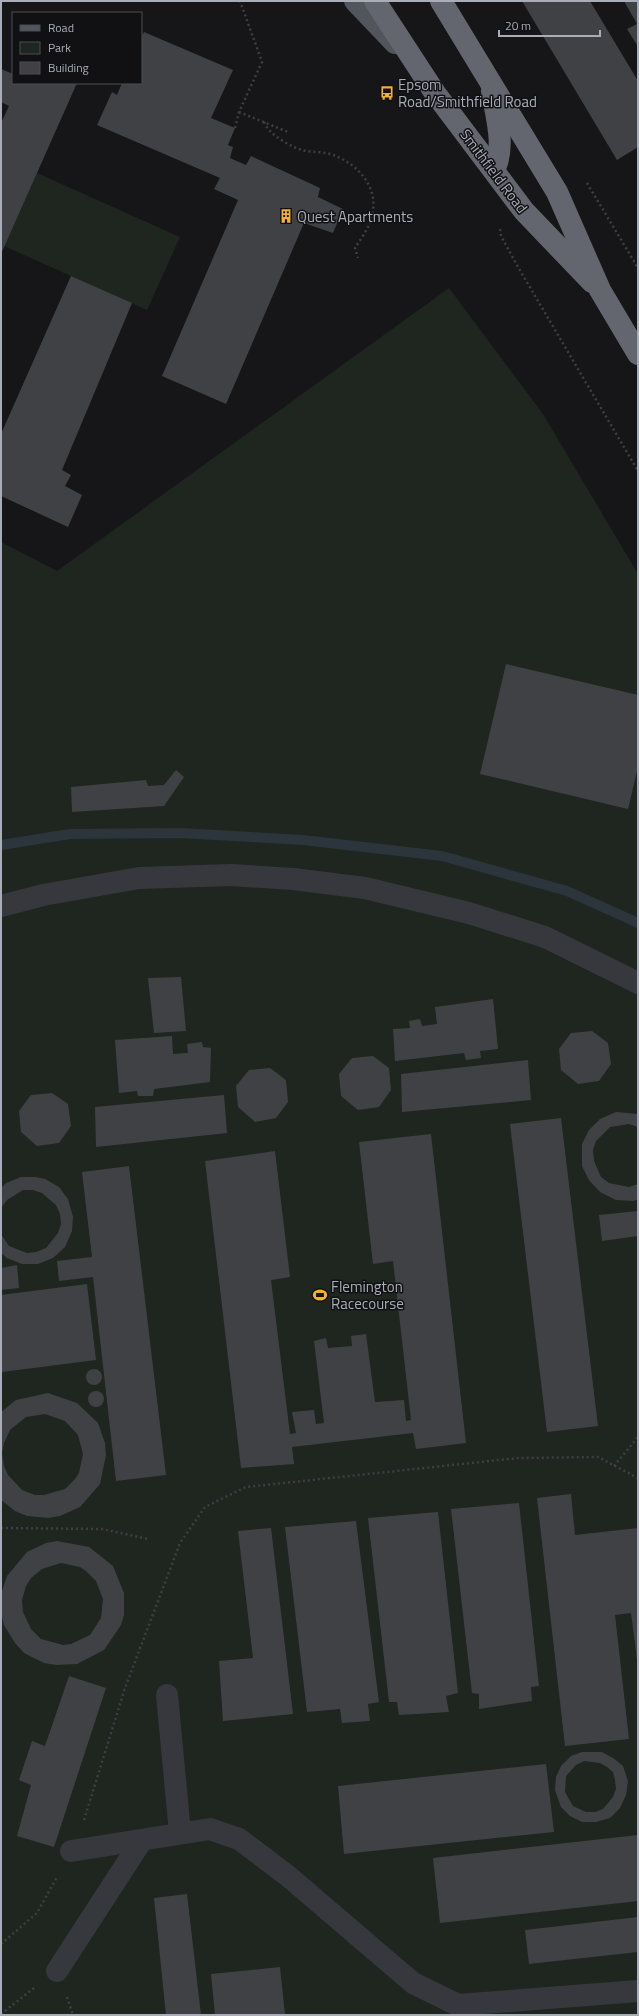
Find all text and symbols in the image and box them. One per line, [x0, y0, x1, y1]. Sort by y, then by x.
legend [12, 12, 142, 84]
scale bar [499, 12, 600, 38]
text: 20 m [505, 16, 531, 35]
text: Road [48, 18, 74, 37]
text: Park [48, 38, 71, 57]
text: Building [48, 58, 89, 77]
place label: Epsom Road/Smithfield Road [398, 73, 537, 113]
bus stop icon: Epsom Road/Smithfield Road [379, 85, 395, 101]
street label: Smithfield Road [455, 124, 533, 218]
place label: Quest Apartments [297, 205, 413, 228]
building icon: Quest Apartments [278, 208, 294, 224]
place label: Flemington Racecourse [331, 1275, 404, 1315]
sports icon: Flemington Racecourse [312, 1287, 328, 1303]

